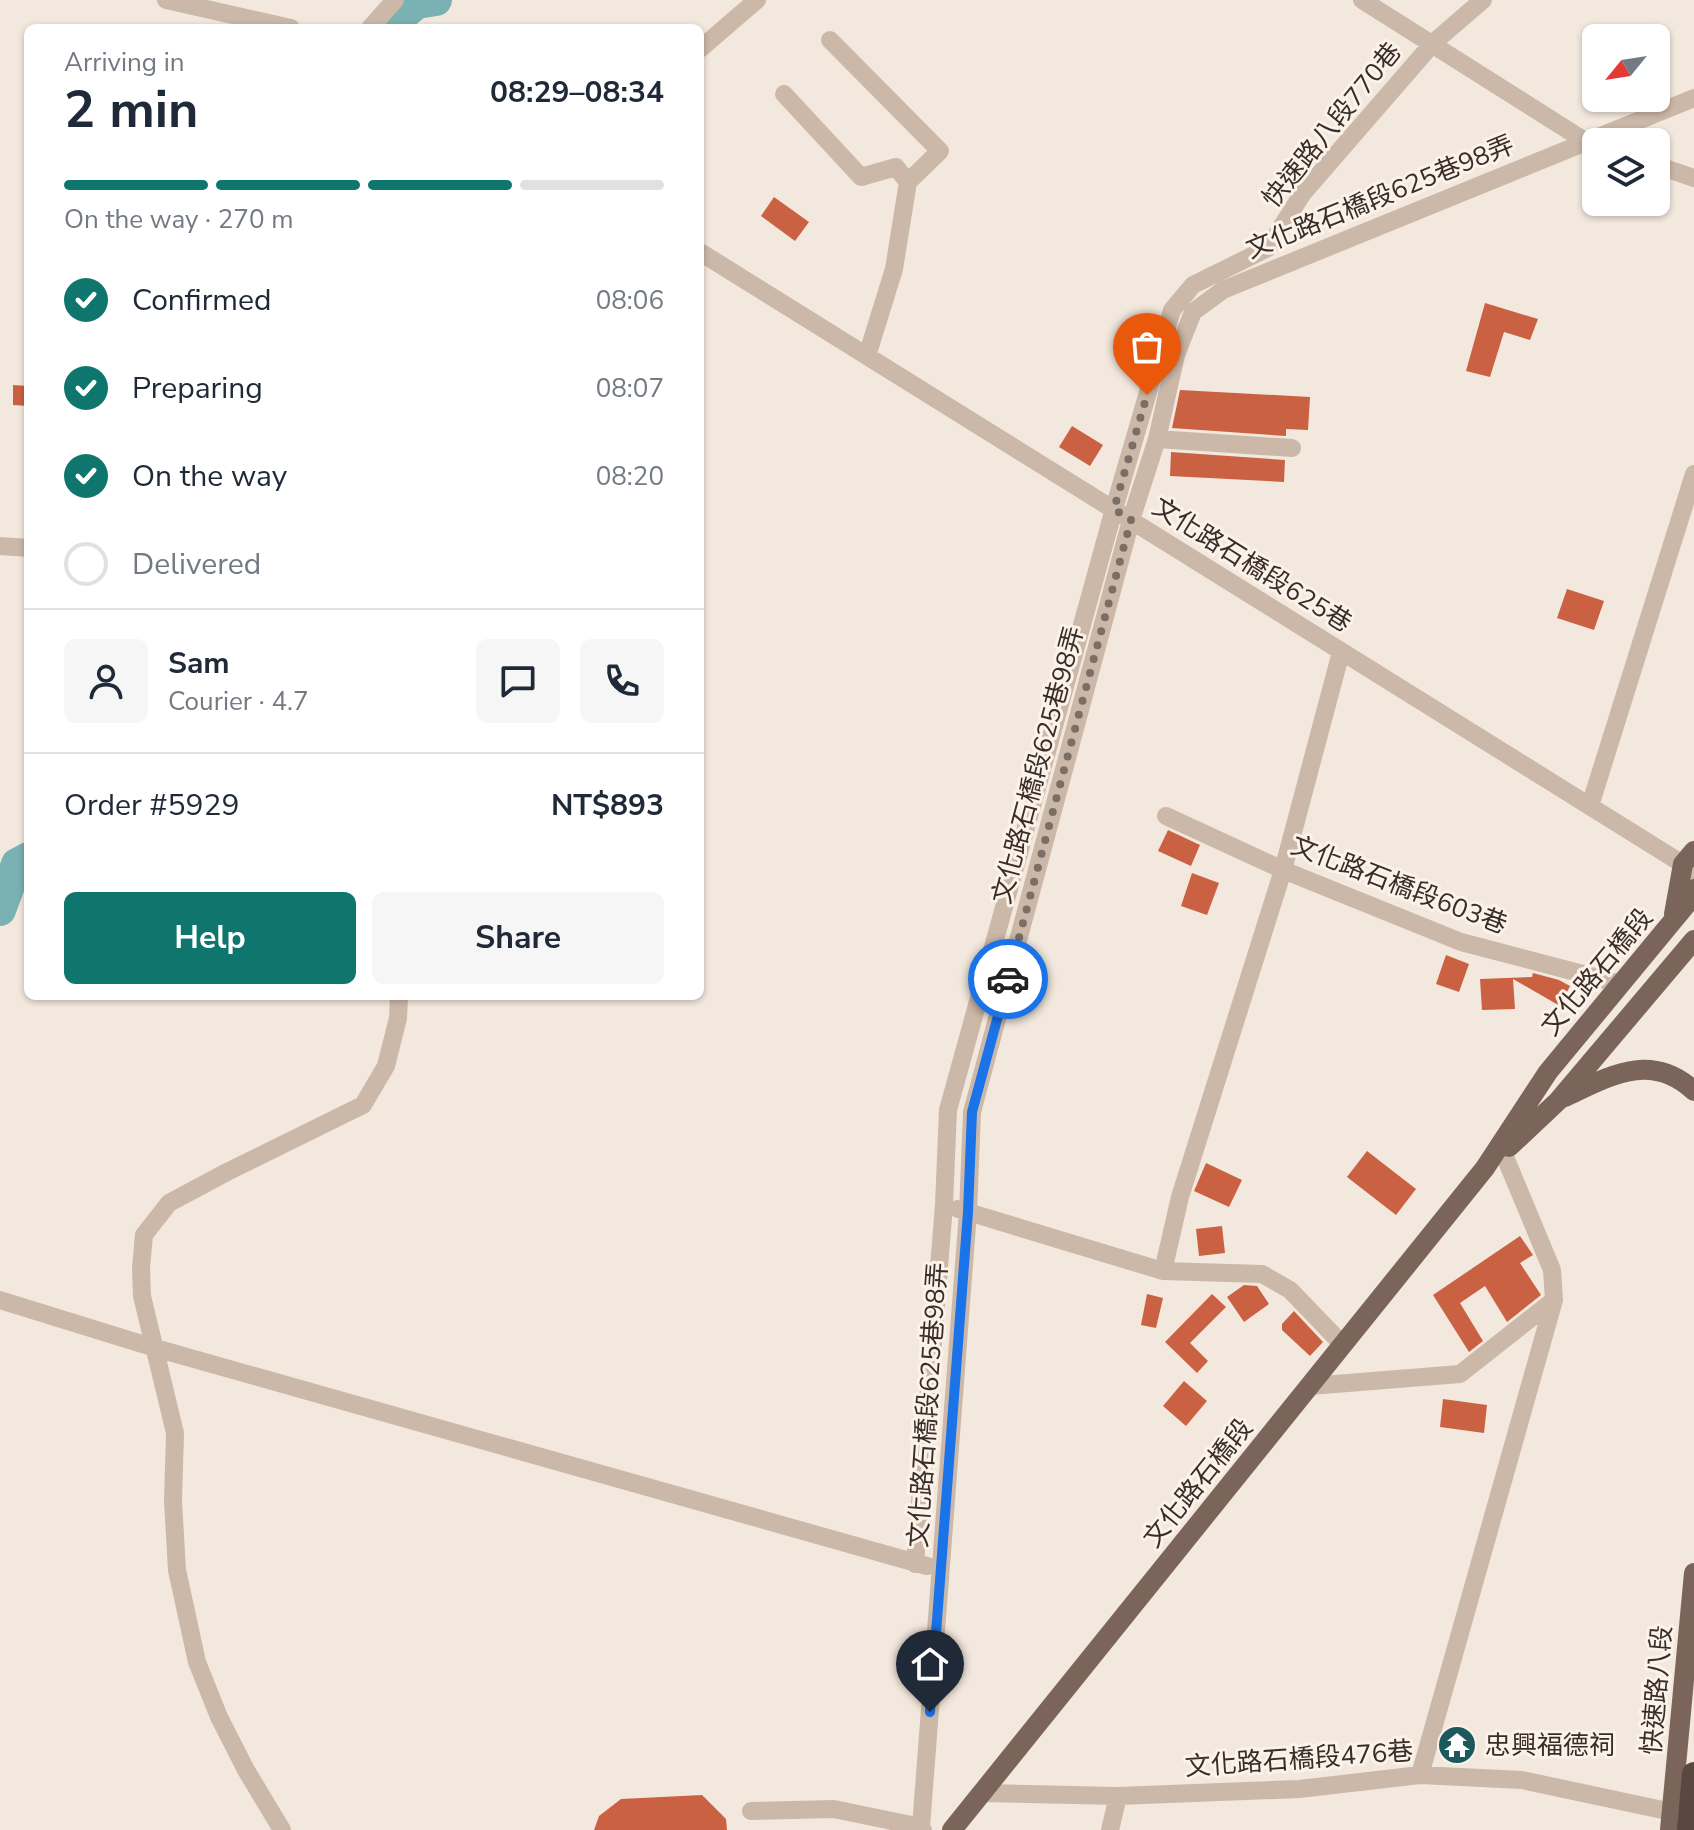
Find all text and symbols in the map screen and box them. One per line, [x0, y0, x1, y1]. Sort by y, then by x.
north arrow [1582, 24, 1670, 112]
map controls [1582, 24, 1670, 216]
street label: 快速路八段770巷 [1255, 35, 1409, 215]
text: Arriving in [64, 45, 185, 80]
text: 08:29–08:34 [490, 72, 664, 113]
text: 2 min [64, 74, 199, 145]
street label: 文化路石橋段625巷98弄 [1241, 127, 1519, 267]
button: layers [1582, 128, 1670, 216]
text: On the way · 270 m [64, 202, 293, 237]
icon: check [64, 278, 108, 322]
text: Confirmed [132, 280, 272, 321]
text: 08:06 [596, 283, 664, 318]
pin [1113, 313, 1181, 395]
icon: bag [1125, 325, 1169, 369]
icon: check [64, 366, 108, 410]
text: Preparing [132, 368, 263, 409]
text: 08:07 [596, 371, 664, 406]
icon: check [64, 454, 108, 498]
text: On the way [132, 456, 287, 497]
text: 08:20 [596, 459, 664, 494]
street label: 文化路石橋段625巷 [1146, 490, 1358, 640]
text: Delivered [132, 544, 261, 585]
street label: 文化路石橋段625巷98弄 [984, 622, 1092, 908]
button: person [64, 639, 148, 723]
button: chat [476, 639, 560, 723]
button: phone [580, 639, 664, 723]
text: Sam [168, 643, 230, 684]
text: Courier · 4.7 [168, 684, 309, 719]
text: Order #5929 [64, 785, 239, 826]
text: NT$893 [551, 785, 664, 826]
street label: 文化路石橋段603巷 [1286, 828, 1512, 942]
button: Help [64, 892, 356, 984]
button: Share [372, 892, 664, 984]
street label: 文化路石橋段 [1533, 901, 1661, 1043]
courier [968, 939, 1048, 1019]
icon: car [986, 957, 1030, 1001]
street label: 文化路石橋段625巷98弄 [901, 1261, 955, 1549]
street label: 文化路石橋段 [1135, 1411, 1261, 1555]
street label: 快速路八段 [1634, 1624, 1680, 1756]
pin [896, 1630, 964, 1712]
icon: home [908, 1642, 952, 1686]
temple icon: 忠興福德祠 [1436, 1724, 1478, 1766]
place label: 忠興福德祠 [1485, 1728, 1615, 1763]
street label: 文化路石橋段476巷 [1184, 1734, 1414, 1784]

